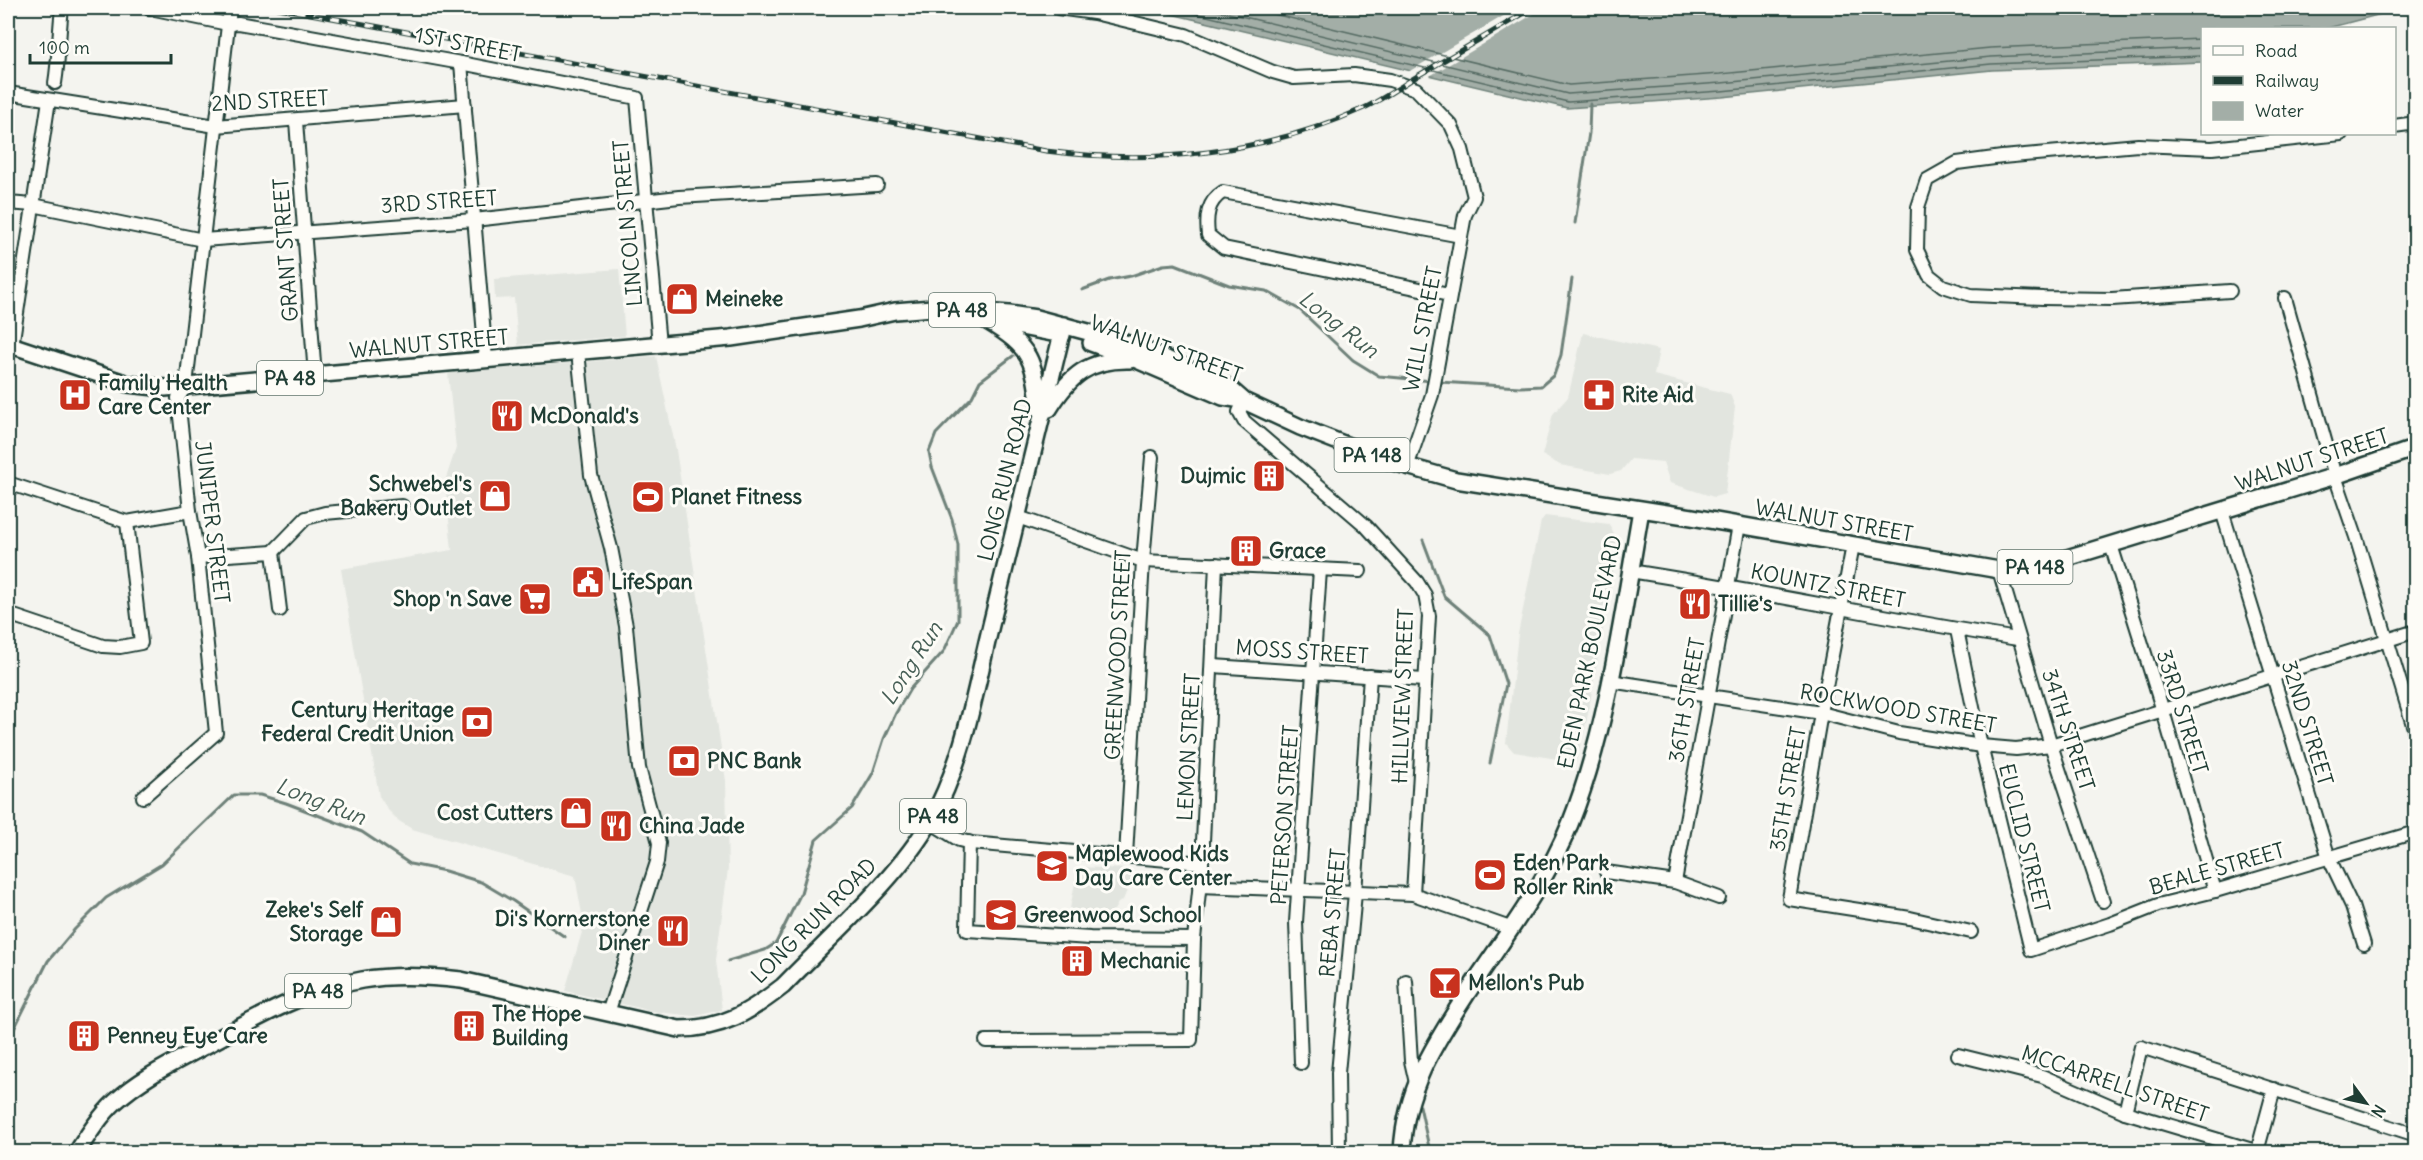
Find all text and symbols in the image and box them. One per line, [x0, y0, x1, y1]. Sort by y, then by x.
street label: 1ST STREET [413, 21, 523, 68]
scale bar [30, 27, 171, 65]
legend [2201, 27, 2396, 135]
text: 100 m [39, 36, 90, 59]
text: Road [2255, 39, 2298, 62]
text: Railway [2255, 69, 2319, 92]
street label: 2ND STREET [211, 84, 329, 117]
text: Water [2255, 99, 2305, 122]
street label: LINCOLN STREET [607, 139, 648, 308]
street label: GRANT STREET [267, 177, 304, 323]
street label: 3RD STREET [380, 184, 498, 219]
street label: WILL STREET [1397, 264, 1448, 394]
shop icon: Meineke [664, 281, 700, 317]
water label: Long Run [1293, 284, 1386, 365]
place label: Meineke [705, 285, 783, 312]
road number: PA 48 [929, 293, 995, 327]
street label: WALNUT STREET [1086, 308, 1246, 389]
street label: WALNUT STREET [348, 323, 510, 364]
road number: PA 48 [257, 361, 323, 395]
place label: Family Health Care Center [98, 369, 228, 420]
hospital icon: Family Health Care Center [57, 377, 93, 413]
pharmacy icon: Rite Aid [1581, 377, 1617, 413]
place label: Rite Aid [1622, 381, 1694, 408]
street label: LONG RUN ROAD [971, 396, 1038, 564]
restaurant icon: McDonald's [489, 398, 525, 434]
place label: McDonald's [530, 402, 639, 429]
street label: WALNUT STREET [2232, 422, 2392, 497]
road number: PA 148 [1334, 438, 1410, 472]
street label: JUNIPER STREET [189, 439, 236, 605]
building icon: Dujmic [1251, 458, 1287, 494]
place label: Dujmic [1180, 462, 1246, 489]
place label: Schwebel's Bakery Outlet [340, 470, 473, 521]
shop icon: Schwebel's Bakery Outlet [477, 478, 513, 514]
sports icon: Planet Fitness [630, 479, 666, 515]
place label: Planet Fitness [671, 483, 803, 510]
street label: WALNUT STREET [1753, 493, 1915, 548]
building icon: Grace [1228, 533, 1264, 569]
street label: EDEN PARK BOULEVARD [1552, 533, 1627, 771]
place label: Grace [1269, 537, 1326, 564]
street label: GREENWOOD STREET [1099, 549, 1136, 761]
road number: PA 148 [1998, 550, 2072, 584]
street label: KOUNTZ STREET [1748, 557, 1908, 614]
public building icon: LifeSpan [570, 564, 606, 600]
place label: LifeSpan [611, 568, 693, 595]
supermarket icon: Shop 'n Save [517, 581, 553, 617]
place label: Shop 'n Save [393, 585, 512, 612]
restaurant icon: Tillie's [1677, 586, 1713, 622]
place label: Tillie's [1718, 590, 1773, 617]
street label: HILLVIEW STREET [1386, 608, 1419, 784]
water label: Long Run [874, 615, 949, 710]
street label: MOSS STREET [1235, 633, 1369, 670]
street label: 36TH STREET [1662, 635, 1711, 765]
street label: 33RD STREET [2151, 646, 2214, 777]
street label: 32ND STREET [2276, 657, 2339, 789]
street label: 34TH STREET [2036, 666, 2101, 794]
street label: LEMON STREET [1171, 672, 1206, 822]
street label: ROCKWOOD STREET [1798, 678, 1999, 739]
place label: Century Heritage Federal Credit Union [261, 696, 454, 747]
bank icon: Century Heritage Federal Credit Union [459, 704, 495, 740]
street label: PETERSON STREET [1265, 724, 1304, 906]
street label: 35TH STREET [1763, 724, 1812, 854]
bank icon: PNC Bank [666, 743, 702, 779]
place label: PNC Bank [707, 747, 802, 774]
street label: EUCLID STREET [1993, 761, 2056, 915]
water label: Long Run [272, 771, 371, 831]
shop icon: Cost Cutters [558, 795, 594, 831]
place label: Cost Cutters [437, 799, 553, 826]
road number: PA 48 [900, 799, 966, 833]
restaurant icon: China Jade [598, 808, 634, 844]
place label: China Jade [639, 812, 745, 839]
street label: BEALE STREET [2146, 836, 2288, 901]
place label: Maplewood Kids Day Care Center [1075, 840, 1232, 891]
street label: REBA STREET [1313, 847, 1352, 979]
school or university icon: Maplewood Kids Day Care Center [1034, 848, 1070, 884]
place label: Eden Park Roller Rink [1513, 849, 1614, 900]
street label: LONG RUN ROAD [745, 852, 882, 989]
sports icon: Eden Park Roller Rink [1472, 857, 1508, 893]
place label: Zeke's Self Storage [266, 896, 364, 947]
school or university icon: Greenwood School [983, 897, 1019, 933]
place label: Greenwood School [1024, 901, 1202, 928]
shop icon: Zeke's Self Storage [368, 904, 404, 940]
place label: Di's Kornerstone Diner [495, 905, 650, 956]
restaurant icon: Di's Kornerstone Diner [655, 913, 691, 949]
building icon: Mechanic [1059, 943, 1095, 979]
place label: Mechanic [1100, 947, 1191, 974]
bar icon: Mellon's Pub [1427, 965, 1463, 1001]
place label: Mellon's Pub [1468, 969, 1584, 996]
road number: PA 48 [285, 974, 351, 1008]
place label: The Hope Building [492, 1000, 582, 1051]
building icon: The Hope Building [451, 1008, 487, 1044]
building icon: Penney Eye Care [66, 1018, 102, 1054]
place label: Penney Eye Care [107, 1022, 268, 1049]
street label: MCCARRELL STREET [2018, 1039, 2212, 1128]
north arrow [2336, 1073, 2396, 1133]
text: N [2367, 1101, 2390, 1121]

